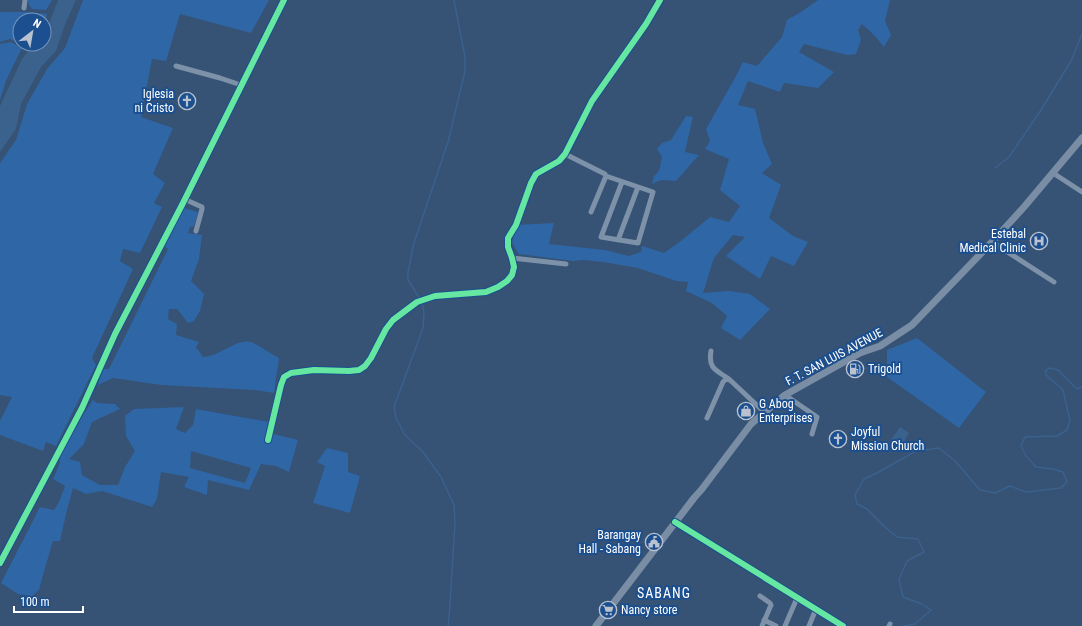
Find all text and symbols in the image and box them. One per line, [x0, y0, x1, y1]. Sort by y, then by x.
north arrow [12, 12, 52, 52]
text: N [31, 17, 43, 31]
place label: Iglesia ni Cristo [135, 87, 174, 115]
church icon: Iglesia ni Cristo [177, 91, 197, 111]
place label: Estebal Medical Clinic [959, 227, 1026, 255]
hospital icon: Estebal Medical Clinic [1029, 231, 1049, 251]
street label: F. T. SAN LUIS AVENUE [783, 326, 885, 388]
fuel station icon: Trigold [845, 359, 865, 379]
place label: Trigold [868, 362, 901, 376]
place label: G Abog Enterprises [759, 397, 813, 425]
shop icon: G Abog Enterprises [736, 401, 756, 421]
place label: Joyful Mission Church [851, 425, 925, 453]
church icon: Joyful Mission Church [828, 429, 848, 449]
place label: Barangay Hall - Sabang [578, 528, 641, 556]
public building icon: Barangay Hall - Sabang [644, 532, 664, 552]
district label: SABANG [637, 585, 691, 601]
scale bar [14, 588, 83, 614]
text: 100 m [20, 595, 50, 609]
supermarket icon: Nancy store [598, 600, 618, 620]
place label: Nancy store [621, 603, 678, 617]

